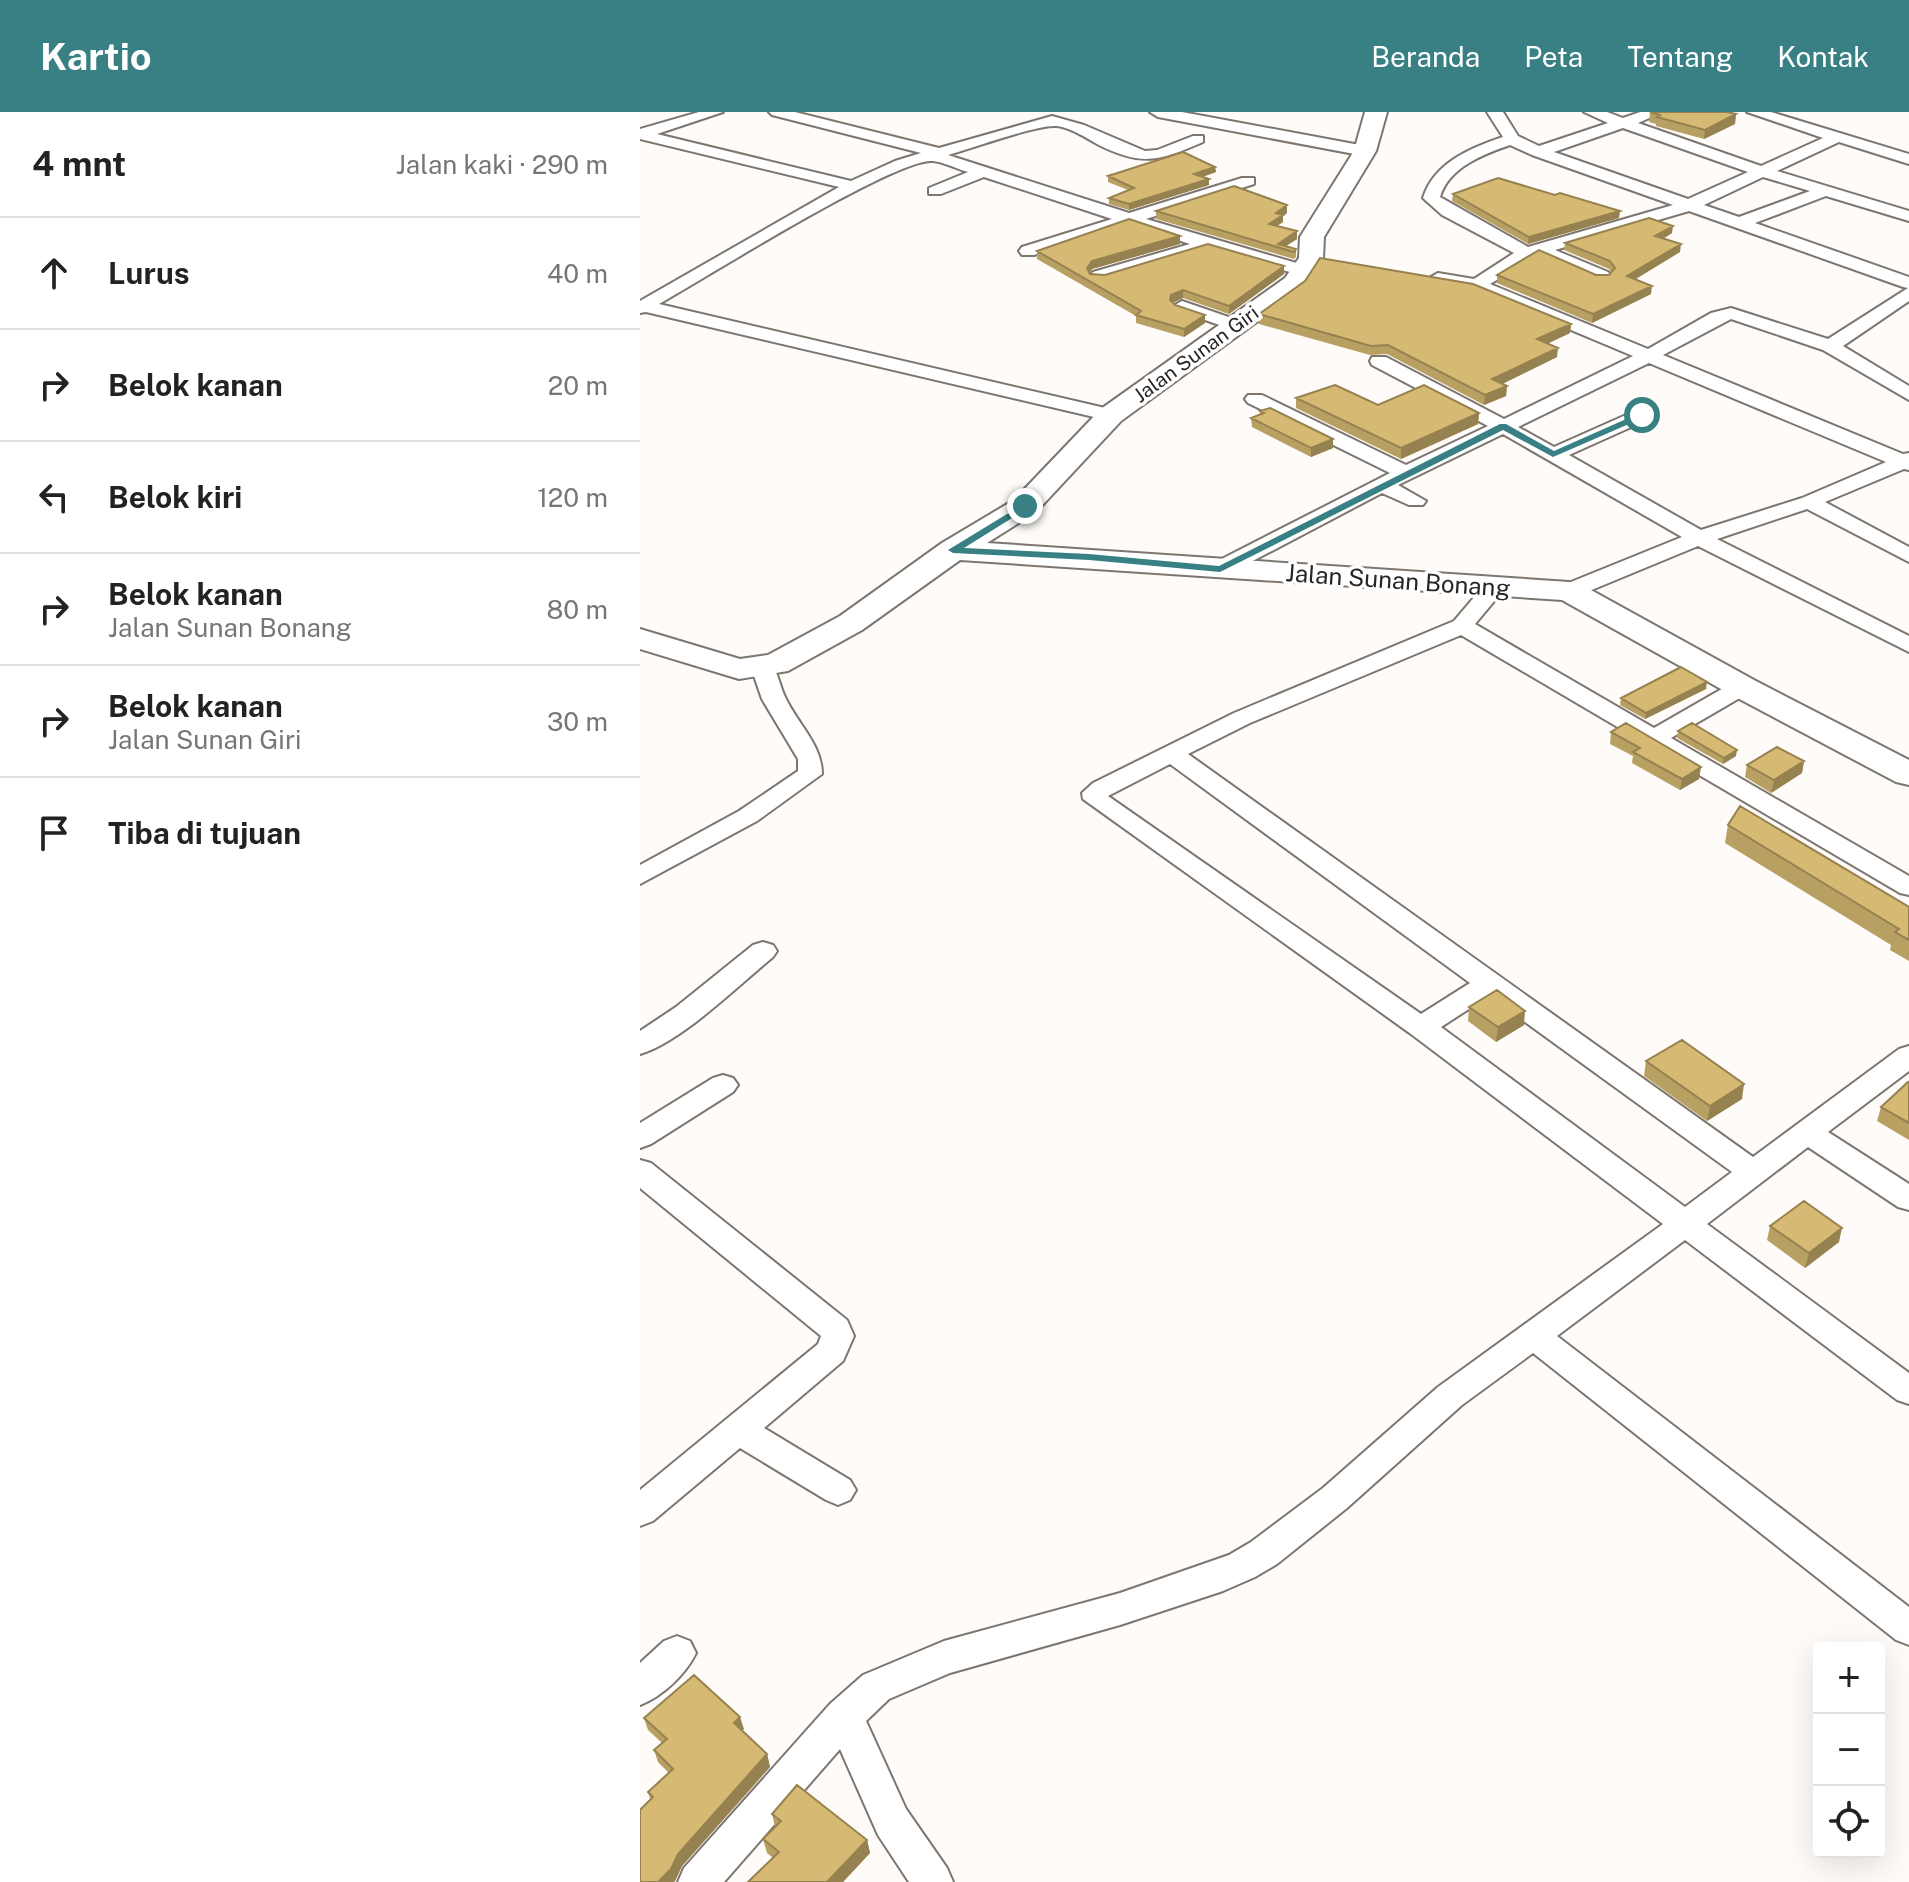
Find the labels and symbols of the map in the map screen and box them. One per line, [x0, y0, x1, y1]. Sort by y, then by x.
street label: Jalan Sunan Giri [1129, 301, 1263, 407]
route start [1624, 397, 1660, 433]
route end [1007, 488, 1043, 524]
street label: Jalan Sunan Bonang [1285, 558, 1511, 602]

